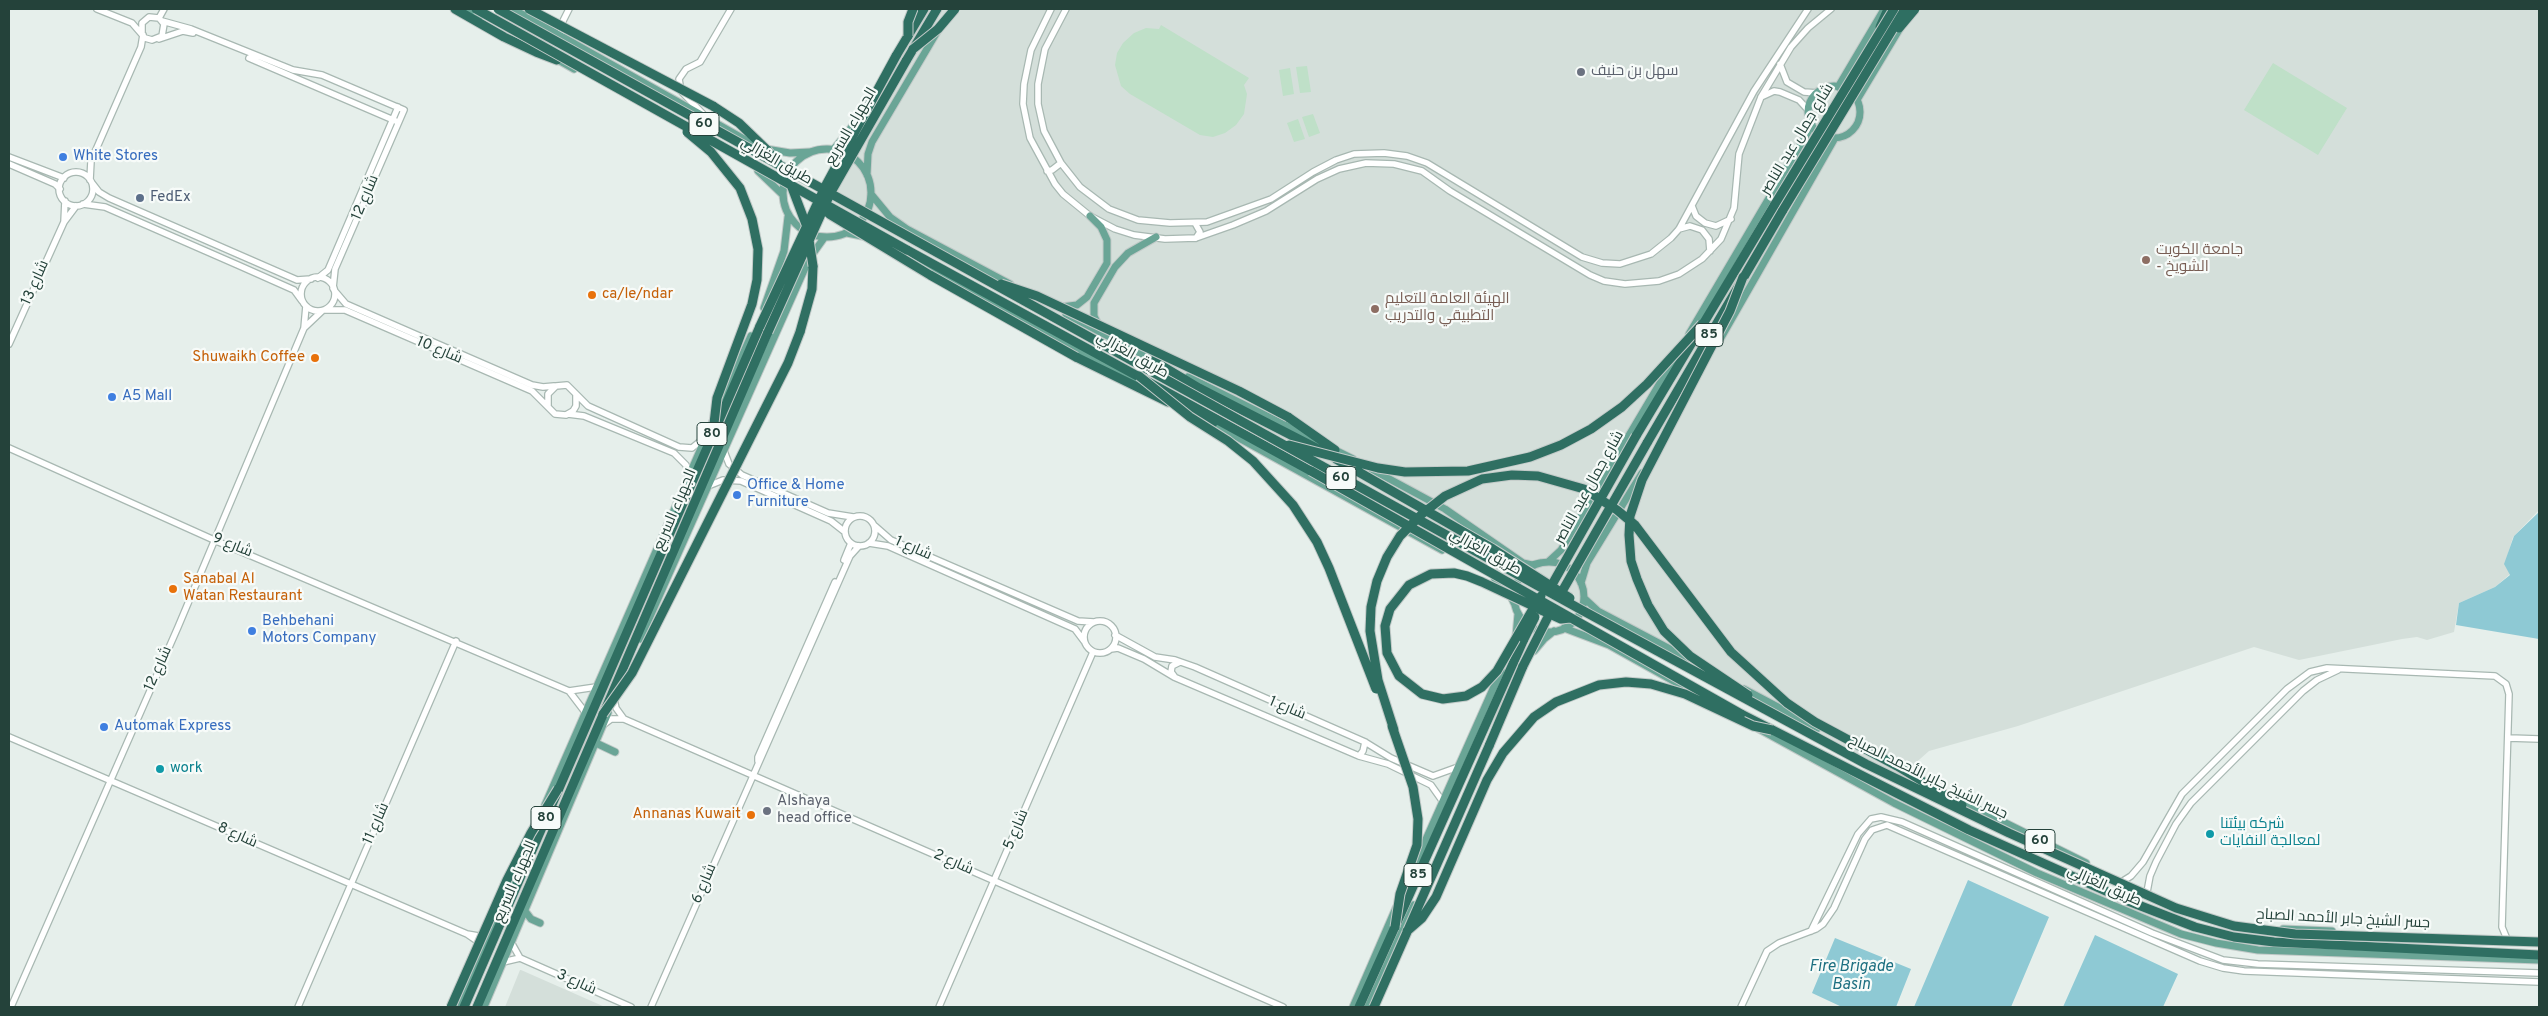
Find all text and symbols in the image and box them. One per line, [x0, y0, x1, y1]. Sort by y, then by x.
place label: سهل بن حنيف [1591, 63, 1678, 81]
marker: سهل بن حنيف [1575, 66, 1587, 78]
street label: شارع جمال عبد الناصر [1758, 81, 1838, 199]
street label: الجهراء السريع [822, 85, 882, 169]
road number: 60 [689, 112, 719, 136]
street label: طريق الغزالي [737, 134, 815, 190]
place label: White Stores [73, 148, 158, 166]
marker: White Stores [57, 151, 69, 163]
street label: شارع 12 [348, 173, 384, 223]
place label: FedEx [150, 189, 191, 207]
marker: FedEx [134, 192, 146, 204]
place label: جامعة الكويت - الشويخ [2156, 242, 2243, 277]
marker: جامعة الكويت - الشويخ [2140, 254, 2152, 266]
street label: شارع 13 [18, 258, 54, 308]
place label: ca/le/ndar [602, 286, 673, 304]
marker: ca/le/ndar [586, 289, 598, 301]
place label: الهيئة العامة للتعليم التطبيقي والتدريب [1385, 291, 1510, 326]
marker: الهيئة العامة للتعليم التطبيقي والتدريب [1369, 303, 1381, 315]
road number: 85 [1695, 324, 1723, 346]
street label: طريق الغزالي [1093, 329, 1171, 383]
street label: شارع 10 [413, 333, 465, 369]
place label: Shuwaikh Coffee [192, 349, 305, 367]
marker: Shuwaikh Coffee [309, 352, 321, 364]
place label: A5 Mall [122, 388, 172, 406]
marker: A5 Mall [106, 391, 118, 403]
road number: 80 [697, 422, 727, 446]
street label: شارع جمال عبد الناصر [1551, 428, 1629, 548]
street label: الجهراء السريع [651, 466, 701, 554]
road number: 60 [1326, 466, 1356, 489]
place label: Office & Home Furniture [747, 477, 845, 512]
marker: Office & Home Furniture [731, 489, 743, 501]
street label: طريق الغزالي [1446, 526, 1524, 580]
street label: شارع 9 [209, 530, 255, 562]
street label: شارع 1 [892, 533, 934, 565]
place label: Sanabal Al Watan Restaurant [183, 571, 302, 606]
marker: Sanabal Al Watan Restaurant [167, 583, 179, 595]
place label: Behbehani Motors Company [262, 613, 376, 648]
marker: Behbehani Motors Company [246, 625, 258, 637]
street label: شارع 12 [141, 644, 177, 694]
street label: شارع 1 [1266, 693, 1308, 725]
place label: Automak Express [114, 718, 231, 736]
marker: Automak Express [98, 721, 110, 733]
street label: جسر الشيخ جابر الأحمد الصباح [1846, 732, 2010, 824]
place label: work [170, 760, 203, 778]
marker: work [154, 763, 166, 775]
place label: Alshaya head office [777, 793, 852, 828]
street label: شارع 11 [360, 800, 394, 848]
marker: Alshaya head office [761, 805, 773, 817]
road number: 80 [531, 806, 561, 830]
place label: Annanas Kuwait [632, 806, 741, 824]
street label: شارع 5 [1001, 807, 1033, 853]
marker: Annanas Kuwait [745, 809, 757, 821]
place label: شركه بيئتنا لمعالجة النفايات [2220, 816, 2320, 851]
street label: شارع 8 [214, 819, 260, 853]
marker: شركه بيئتنا لمعالجة النفايات [2204, 828, 2216, 840]
road number: 60 [2025, 829, 2055, 852]
street label: الجهراء السريع [491, 838, 541, 926]
street label: شارع 2 [930, 846, 976, 880]
street label: شارع 6 [689, 861, 721, 907]
street label: طريق الغزالي [2064, 863, 2144, 911]
road number: 85 [1404, 864, 1432, 886]
street label: جسر الشيخ جابر الأحمد الصباح [2255, 906, 2431, 934]
water label: Fire Brigade Basin [1809, 958, 1893, 996]
street label: شارع 3 [553, 966, 599, 1000]

